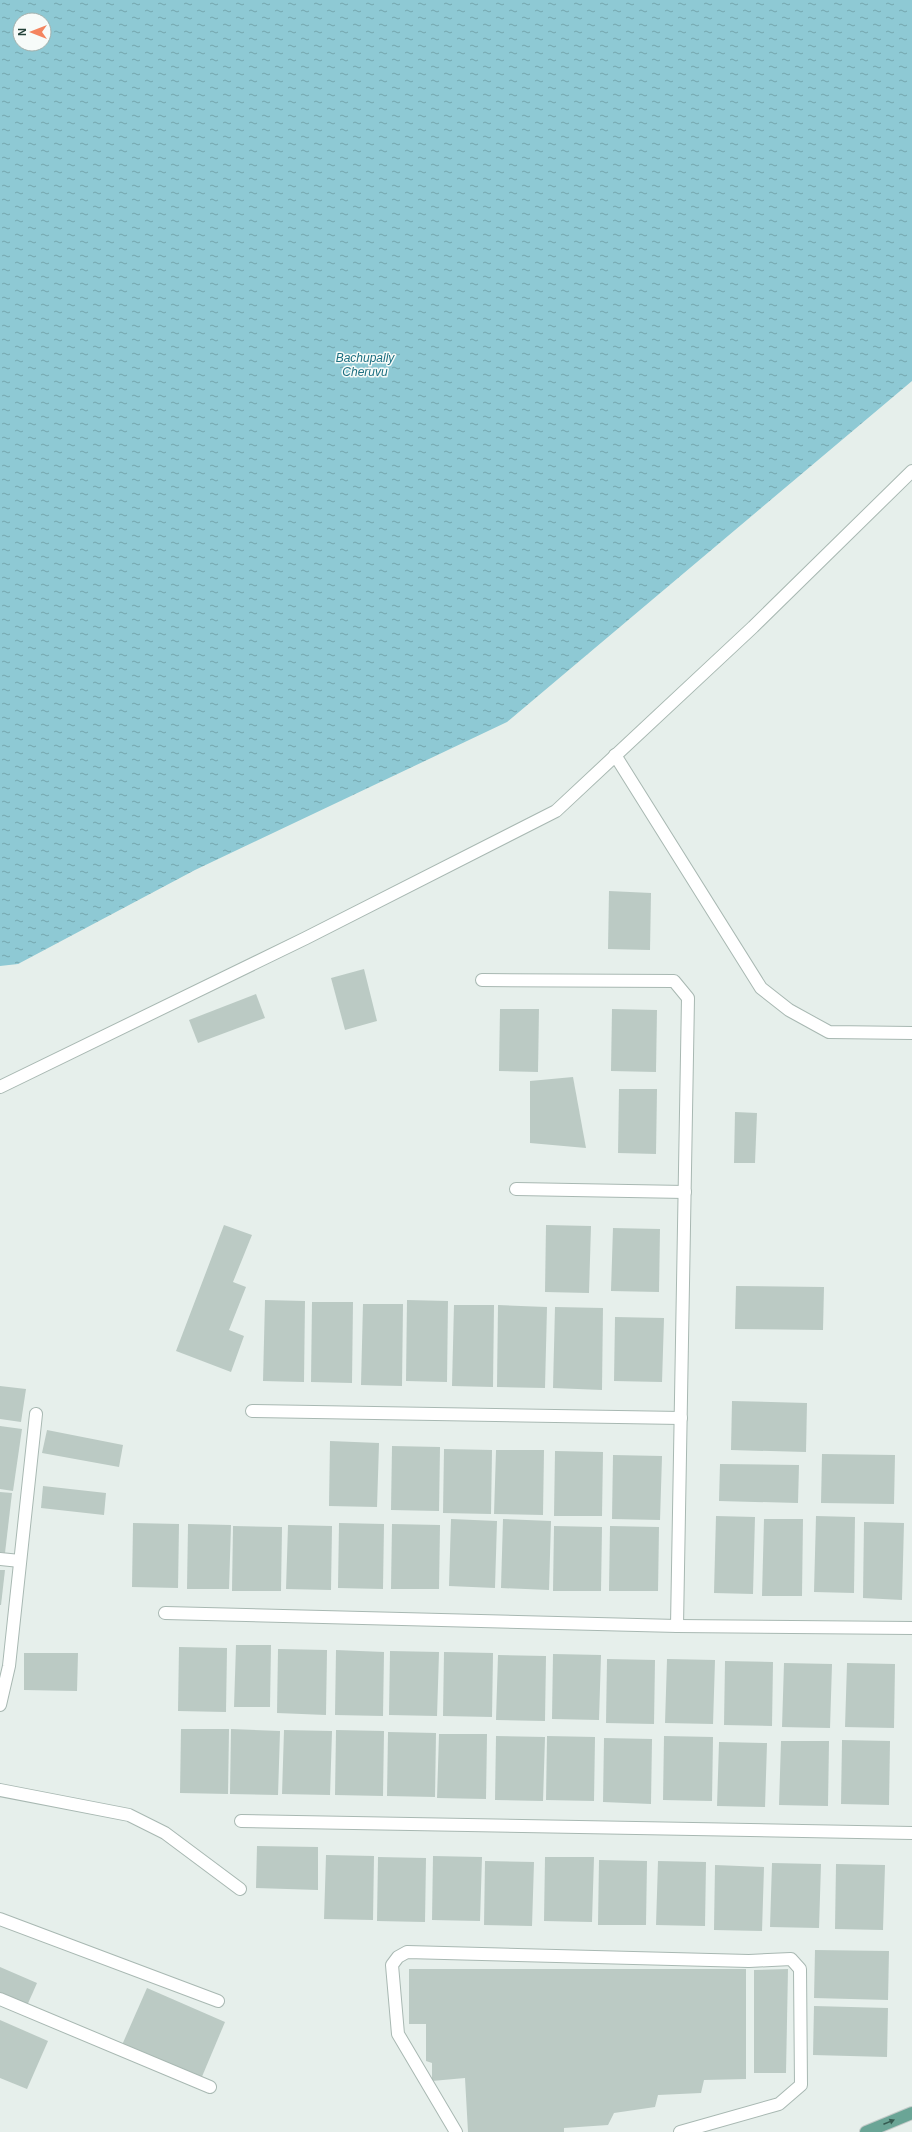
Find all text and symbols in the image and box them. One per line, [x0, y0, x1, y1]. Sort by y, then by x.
north arrow [12, 12, 52, 52]
text: N [16, 28, 28, 36]
water label: Bachupally Cheruvu [336, 351, 395, 379]
one-way arrow [883, 2119, 895, 2125]

